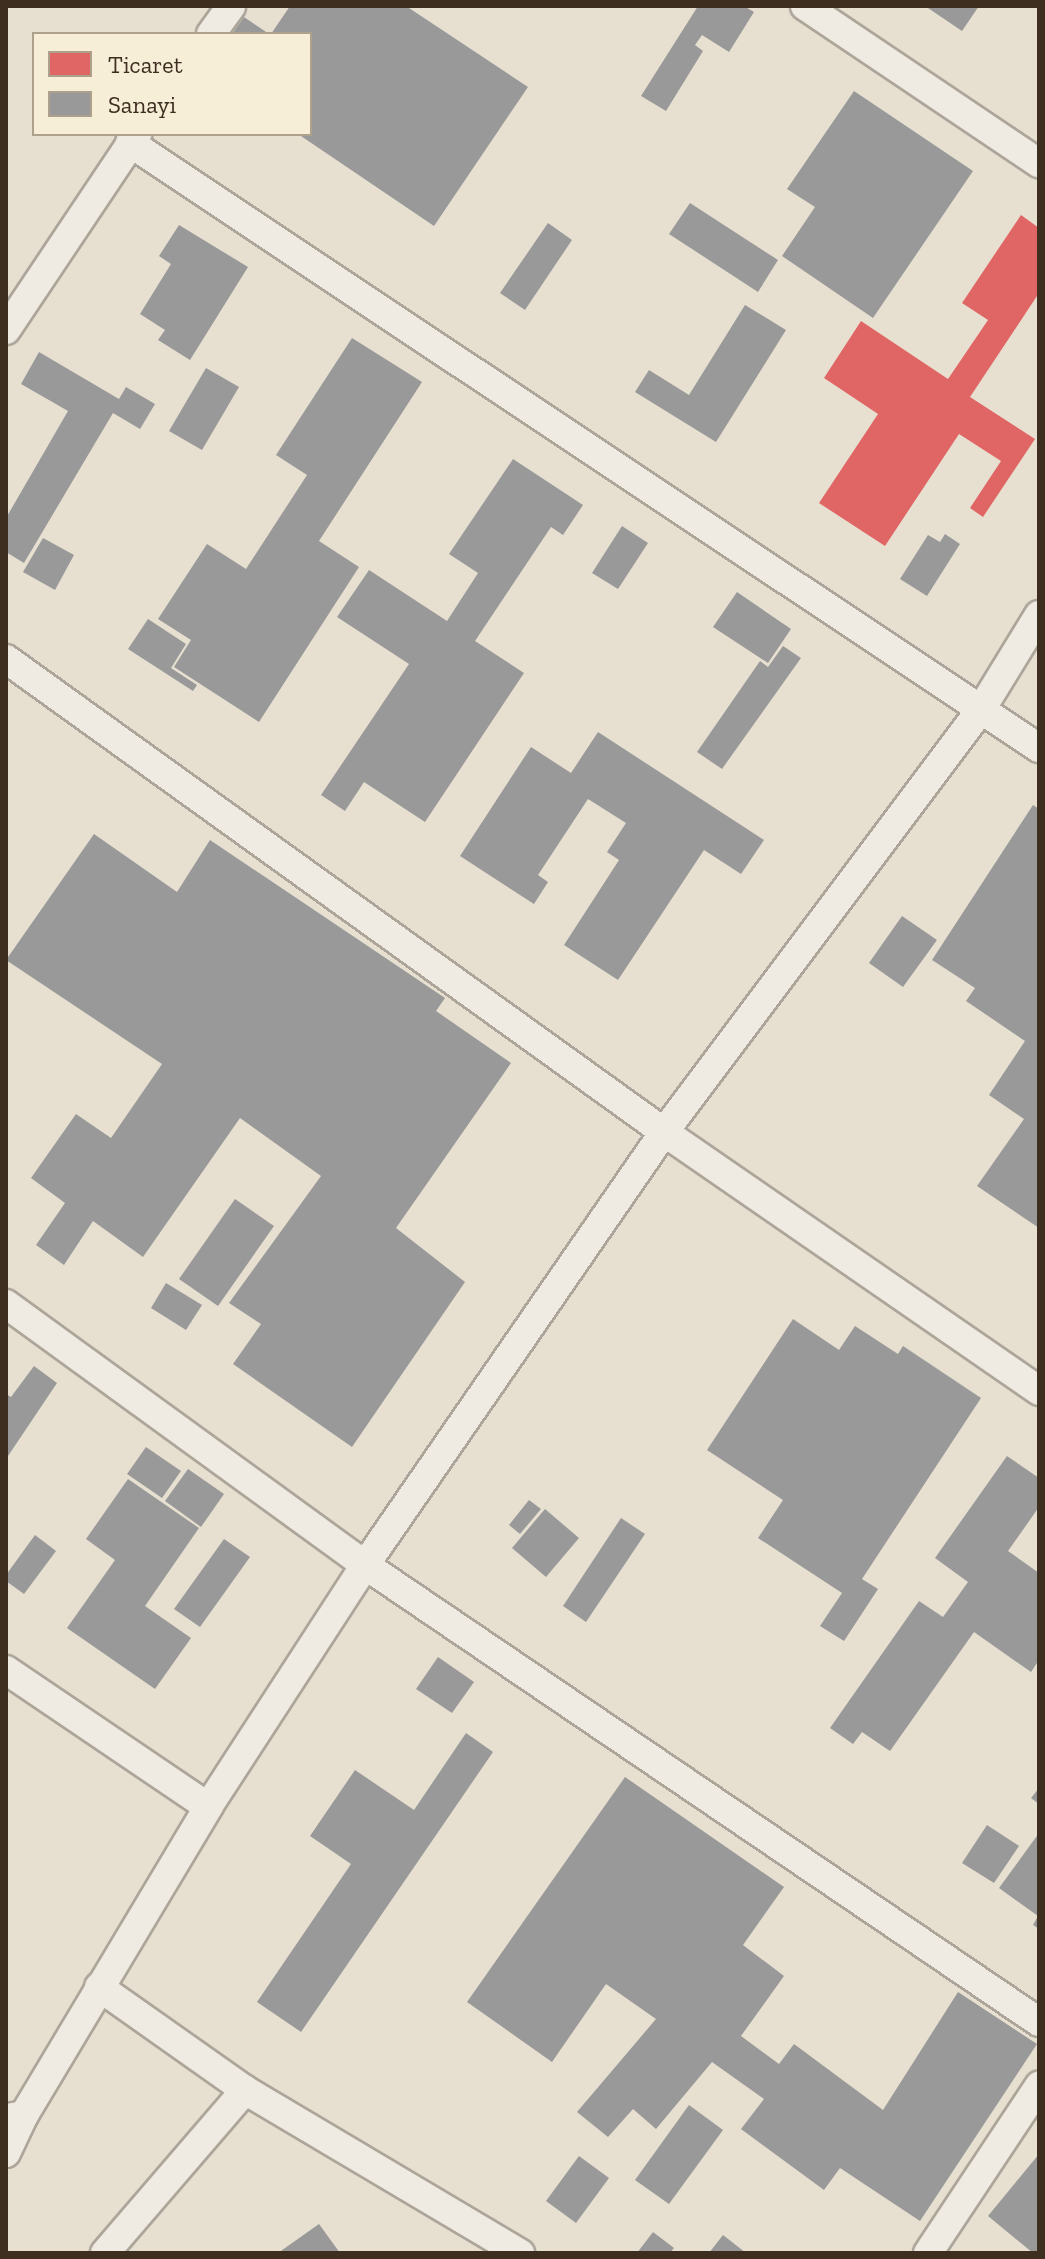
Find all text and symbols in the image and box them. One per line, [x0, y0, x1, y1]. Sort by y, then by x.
legend [32, 32, 312, 136]
text: Ticaret [108, 50, 183, 79]
text: Sanayi [108, 90, 176, 119]

